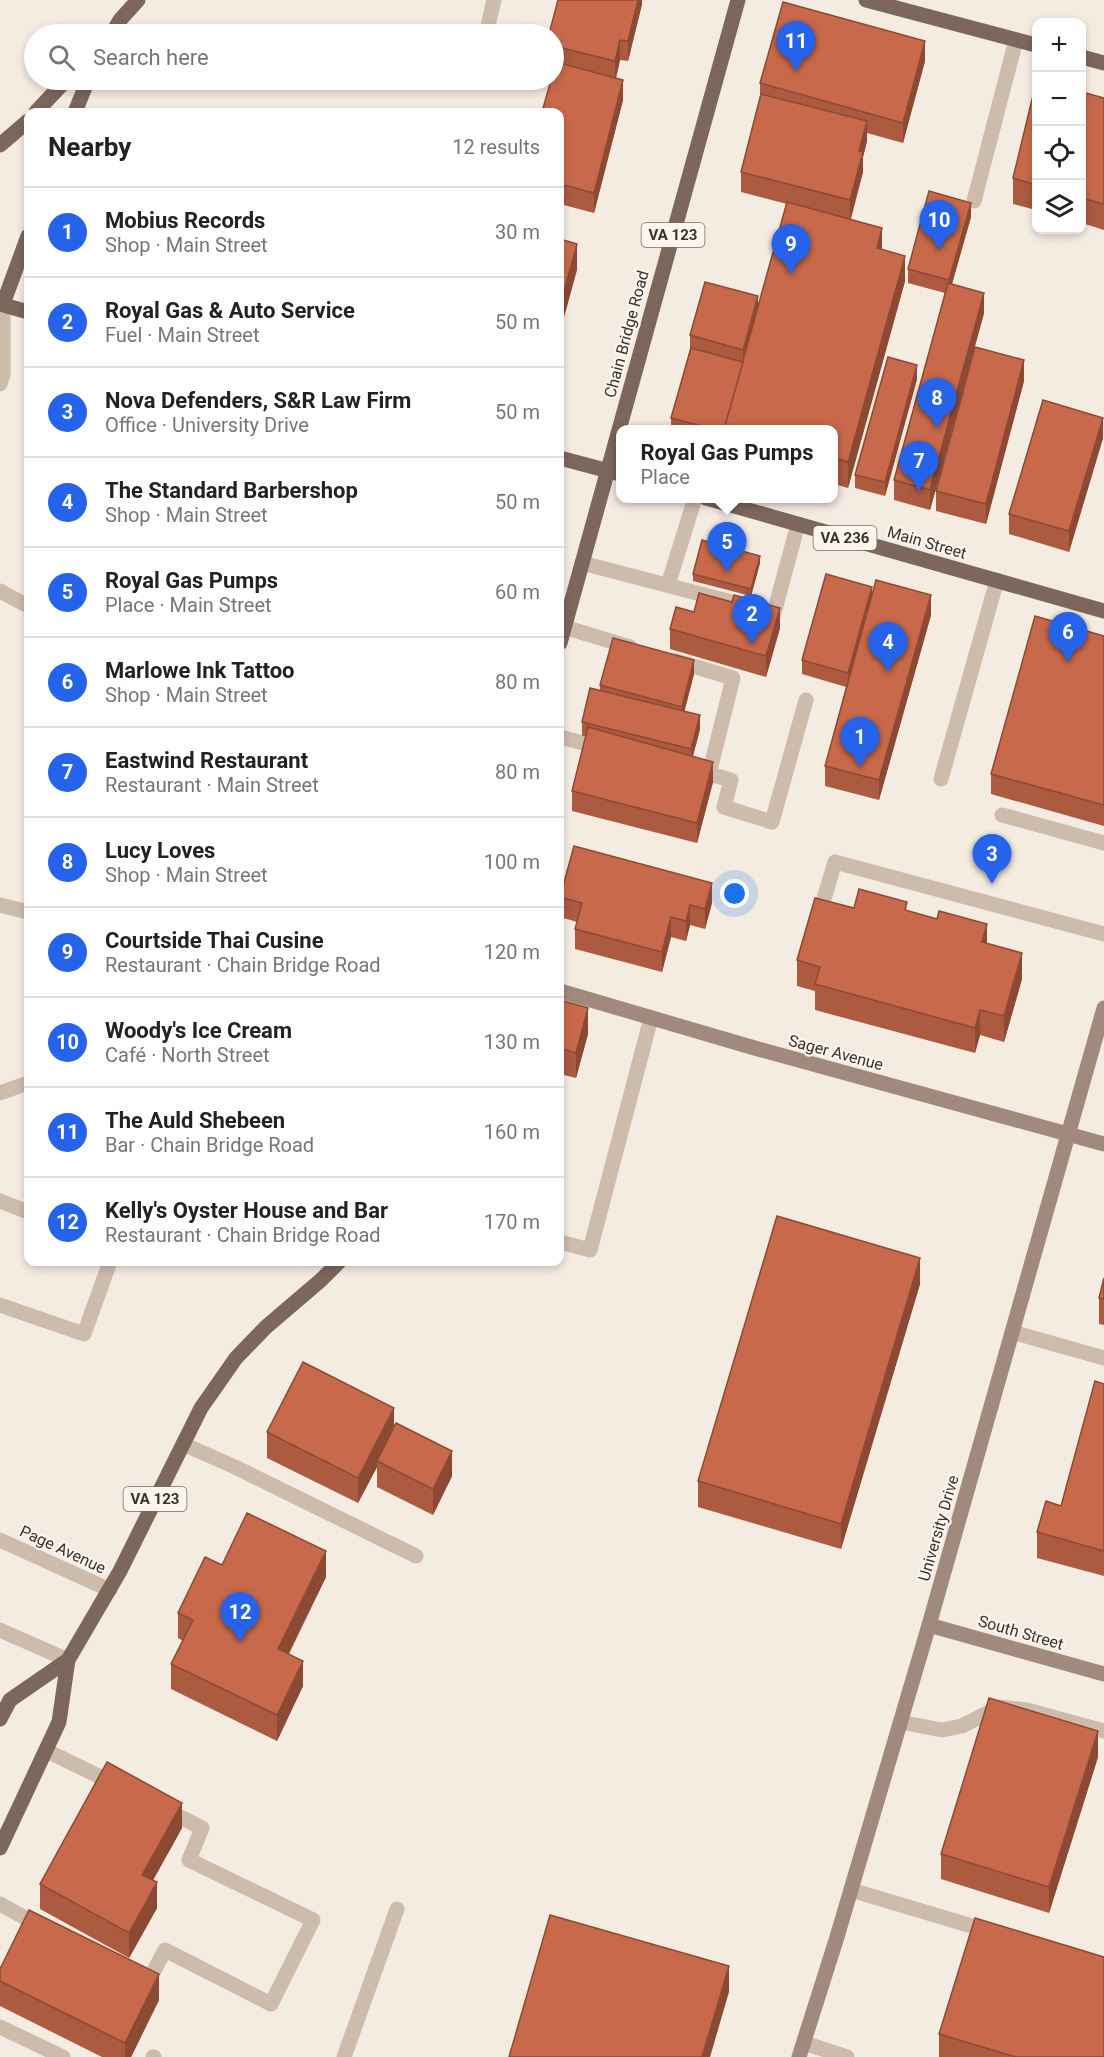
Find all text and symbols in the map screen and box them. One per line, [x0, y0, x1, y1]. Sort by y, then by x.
map controls [1032, 18, 1086, 234]
button: + [1032, 18, 1086, 72]
pin: 11 [776, 22, 816, 71]
search box [24, 24, 564, 90]
icon: search [45, 41, 78, 74]
text: Search here [93, 45, 209, 70]
button: − [1032, 72, 1086, 126]
button: locate [1032, 126, 1086, 180]
text: Nearby [48, 132, 131, 162]
text: 12 results [452, 135, 540, 159]
button: layers [1032, 180, 1086, 234]
pin: 10 [920, 200, 958, 250]
text: Mobius Records [105, 208, 265, 233]
text: 1 [62, 220, 73, 244]
text: 30 m [495, 220, 540, 244]
road number: VA 123 [642, 223, 704, 247]
pin: 9 [772, 224, 810, 274]
text: Shop · Main Street [105, 233, 268, 257]
street label: Chain Bridge Road [600, 268, 653, 400]
text: Royal Gas & Auto Service [105, 298, 355, 323]
text: 2 [62, 310, 73, 334]
text: 50 m [495, 310, 540, 334]
text: Fuel · Main Street [105, 323, 259, 347]
pin: 8 [918, 378, 956, 428]
text: Nova Defenders, S&R Law Firm [105, 388, 411, 413]
text: 3 [62, 400, 73, 424]
text: 50 m [495, 400, 540, 424]
text: Office · University Drive [105, 413, 309, 437]
popup [616, 425, 838, 503]
text: Royal Gas Pumps [640, 440, 814, 465]
pin: 7 [900, 442, 938, 491]
text: Place [640, 465, 690, 489]
text: The Standard Barbershop [105, 478, 358, 503]
text: 4 [62, 490, 73, 514]
text: 50 m [495, 490, 540, 514]
text: Shop · Main Street [105, 503, 268, 527]
pin: 5 [708, 522, 746, 572]
street label: Main Street [885, 522, 969, 563]
road number: VA 236 [814, 526, 876, 550]
text: Royal Gas Pumps [105, 568, 278, 593]
text: 5 [62, 580, 73, 604]
text: 60 m [495, 580, 540, 604]
text: Place · Main Street [105, 593, 272, 617]
pin: 2 [732, 594, 771, 644]
pin: 6 [1048, 612, 1088, 662]
pin: 4 [868, 622, 908, 672]
text: Marlowe Ink Tattoo [105, 658, 294, 683]
text: 6 [62, 670, 73, 694]
text: 80 m [495, 670, 540, 694]
text: Shop · Main Street [105, 683, 268, 707]
pin: 1 [840, 718, 880, 767]
text: Eastwind Restaurant [105, 748, 308, 773]
text: 7 [62, 760, 73, 784]
text: 80 m [495, 760, 540, 784]
text: Restaurant · Main Street [105, 773, 319, 797]
pin: 3 [972, 834, 1012, 884]
text: Lucy Loves [105, 838, 215, 863]
text: 8 [62, 850, 73, 874]
text: 100 m [484, 850, 540, 874]
text: Shop · Main Street [105, 863, 268, 887]
your location [720, 879, 749, 908]
text: Courtside Thai Cusine [105, 928, 324, 953]
text: 9 [62, 940, 73, 964]
text: 120 m [484, 940, 540, 964]
text: Restaurant · Chain Bridge Road [105, 953, 381, 977]
text: Woody's Ice Cream [105, 1018, 292, 1043]
text: 10 [56, 1030, 79, 1054]
text: 130 m [484, 1030, 540, 1054]
street label: Sager Avenue [786, 1031, 885, 1074]
text: Café · North Street [105, 1043, 270, 1067]
text: The Auld Shebeen [105, 1108, 285, 1133]
text: 11 [56, 1120, 79, 1144]
text: 160 m [484, 1120, 540, 1144]
text: Bar · Chain Bridge Road [105, 1133, 314, 1157]
text: Kelly's Oyster House and Bar [105, 1198, 388, 1223]
text: 12 [56, 1210, 79, 1234]
text: 170 m [484, 1210, 540, 1234]
text: Restaurant · Chain Bridge Road [105, 1223, 381, 1247]
street label: University Drive [914, 1473, 963, 1583]
road number: VA 123 [124, 1487, 186, 1511]
street label: Page Avenue [17, 1521, 109, 1578]
pin: 12 [220, 1592, 260, 1642]
street label: South Street [976, 1611, 1066, 1654]

